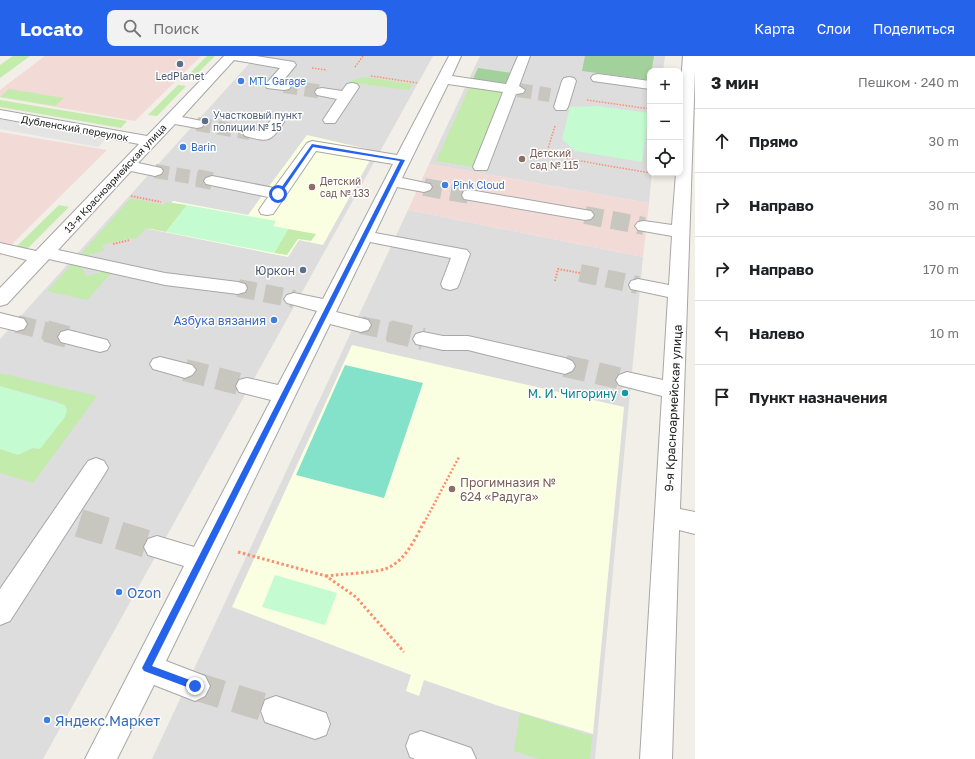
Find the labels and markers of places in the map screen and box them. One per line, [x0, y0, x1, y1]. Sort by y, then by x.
marker: LedPlanet [175, 59, 185, 69]
place label: LedPlanet [156, 70, 204, 82]
place label: MTL Garage [249, 75, 306, 87]
marker: MTL Garage [236, 76, 246, 86]
place label: Участковый пункт полиции № 15 [213, 109, 303, 133]
marker: Участковый пункт полиции № 15 [200, 116, 210, 126]
place label: Barin [191, 141, 216, 153]
marker: Barin [178, 142, 188, 152]
place label: Детский сад № 115 [530, 147, 579, 171]
marker: Детский сад № 115 [517, 154, 527, 164]
place label: Детский сад № 133 [320, 175, 370, 199]
place label: Pink Cloud [453, 179, 505, 191]
marker: Pink Cloud [440, 180, 450, 190]
marker: Детский сад № 133 [307, 182, 317, 192]
place label: Юркон [255, 263, 295, 278]
marker: Юркон [298, 265, 308, 275]
place label: Азбука вязания [173, 313, 266, 328]
marker: Азбука вязания [269, 315, 279, 325]
place label: М. И. Чигорину [528, 386, 617, 401]
marker: М. И. Чигорину [620, 388, 630, 398]
place label: Прогимназия № 624 «Радуга» [460, 475, 556, 504]
marker: Прогимназия № 624 «Радуга» [447, 484, 457, 494]
place label: Ozon [127, 584, 161, 601]
marker: Ozon [114, 587, 124, 597]
place label: Яндекс.Маркет [55, 712, 160, 729]
marker: Яндекс.Маркет [42, 715, 52, 725]

